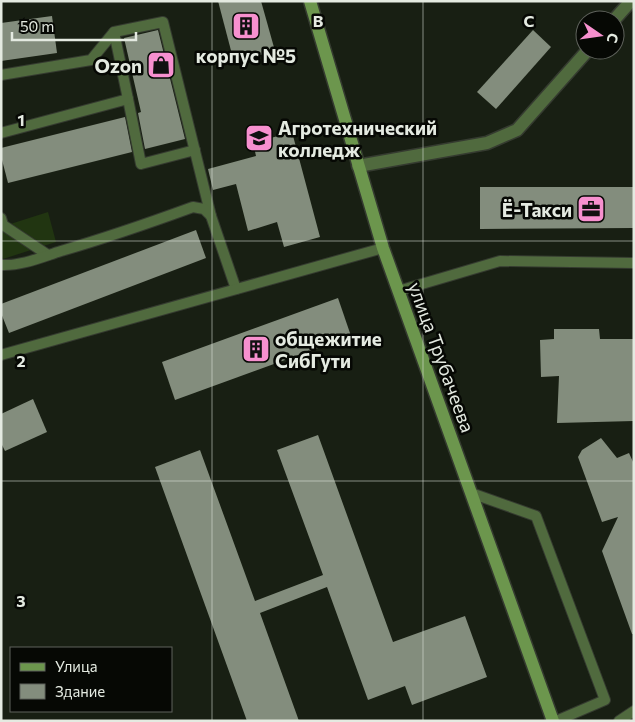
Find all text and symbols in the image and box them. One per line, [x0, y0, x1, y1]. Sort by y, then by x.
scale bar [12, 10, 136, 42]
north arrow [575, 10, 625, 60]
building icon: корпус №5 [231, 11, 261, 41]
text: B [313, 11, 324, 30]
text: C [524, 11, 535, 30]
text: 50 m [20, 17, 54, 35]
text: С [604, 31, 623, 45]
place label: корпус №5 [196, 44, 296, 67]
shop icon: Ozon [146, 50, 176, 80]
place label: Ozon [94, 54, 142, 77]
text: 1 [17, 110, 25, 129]
place label: Агротехнический колледж [278, 116, 437, 161]
school or university icon: Агротехнический колледж [244, 123, 274, 153]
office icon: Ё-Такси [576, 194, 606, 224]
place label: Ё-Такси [502, 198, 572, 221]
street label: улица Трубачеева [404, 279, 480, 435]
place label: общежитие СибГути [275, 327, 382, 372]
building icon: общежитие СибГути [241, 334, 271, 364]
text: 2 [16, 351, 26, 370]
text: 3 [16, 591, 26, 610]
legend [10, 647, 172, 712]
text: Улица [55, 657, 97, 675]
text: Здание [55, 682, 105, 700]

